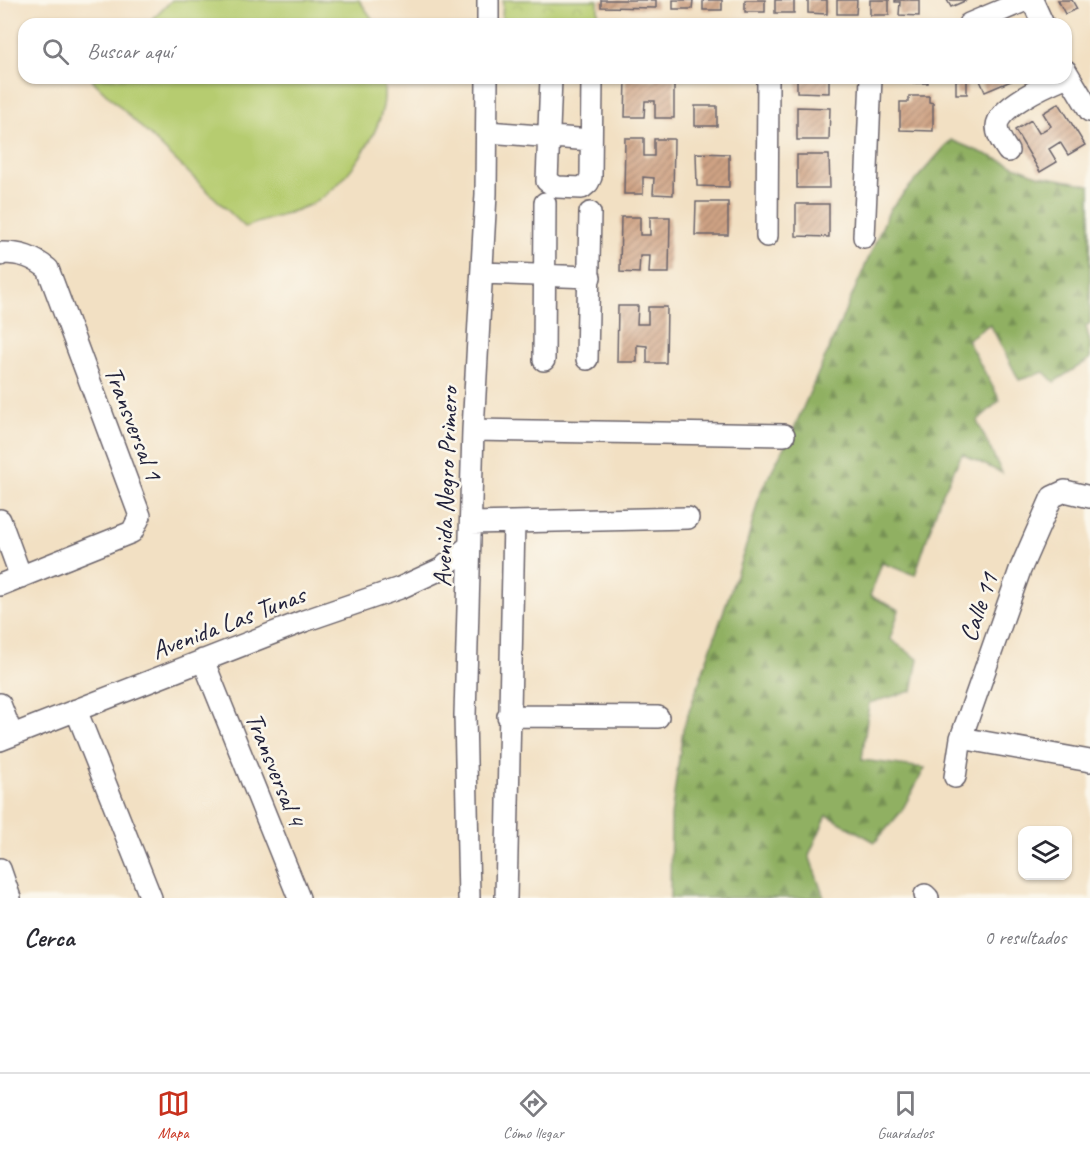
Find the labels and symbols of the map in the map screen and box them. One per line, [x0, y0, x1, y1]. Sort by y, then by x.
street label: Transversal 1 [97, 362, 171, 486]
street label: Avenida Negro Primero [426, 384, 466, 587]
street label: Calle 11 [951, 567, 1006, 646]
street label: Avenida Las Tunas [147, 577, 312, 667]
street label: Transversal 4 [238, 708, 314, 833]

